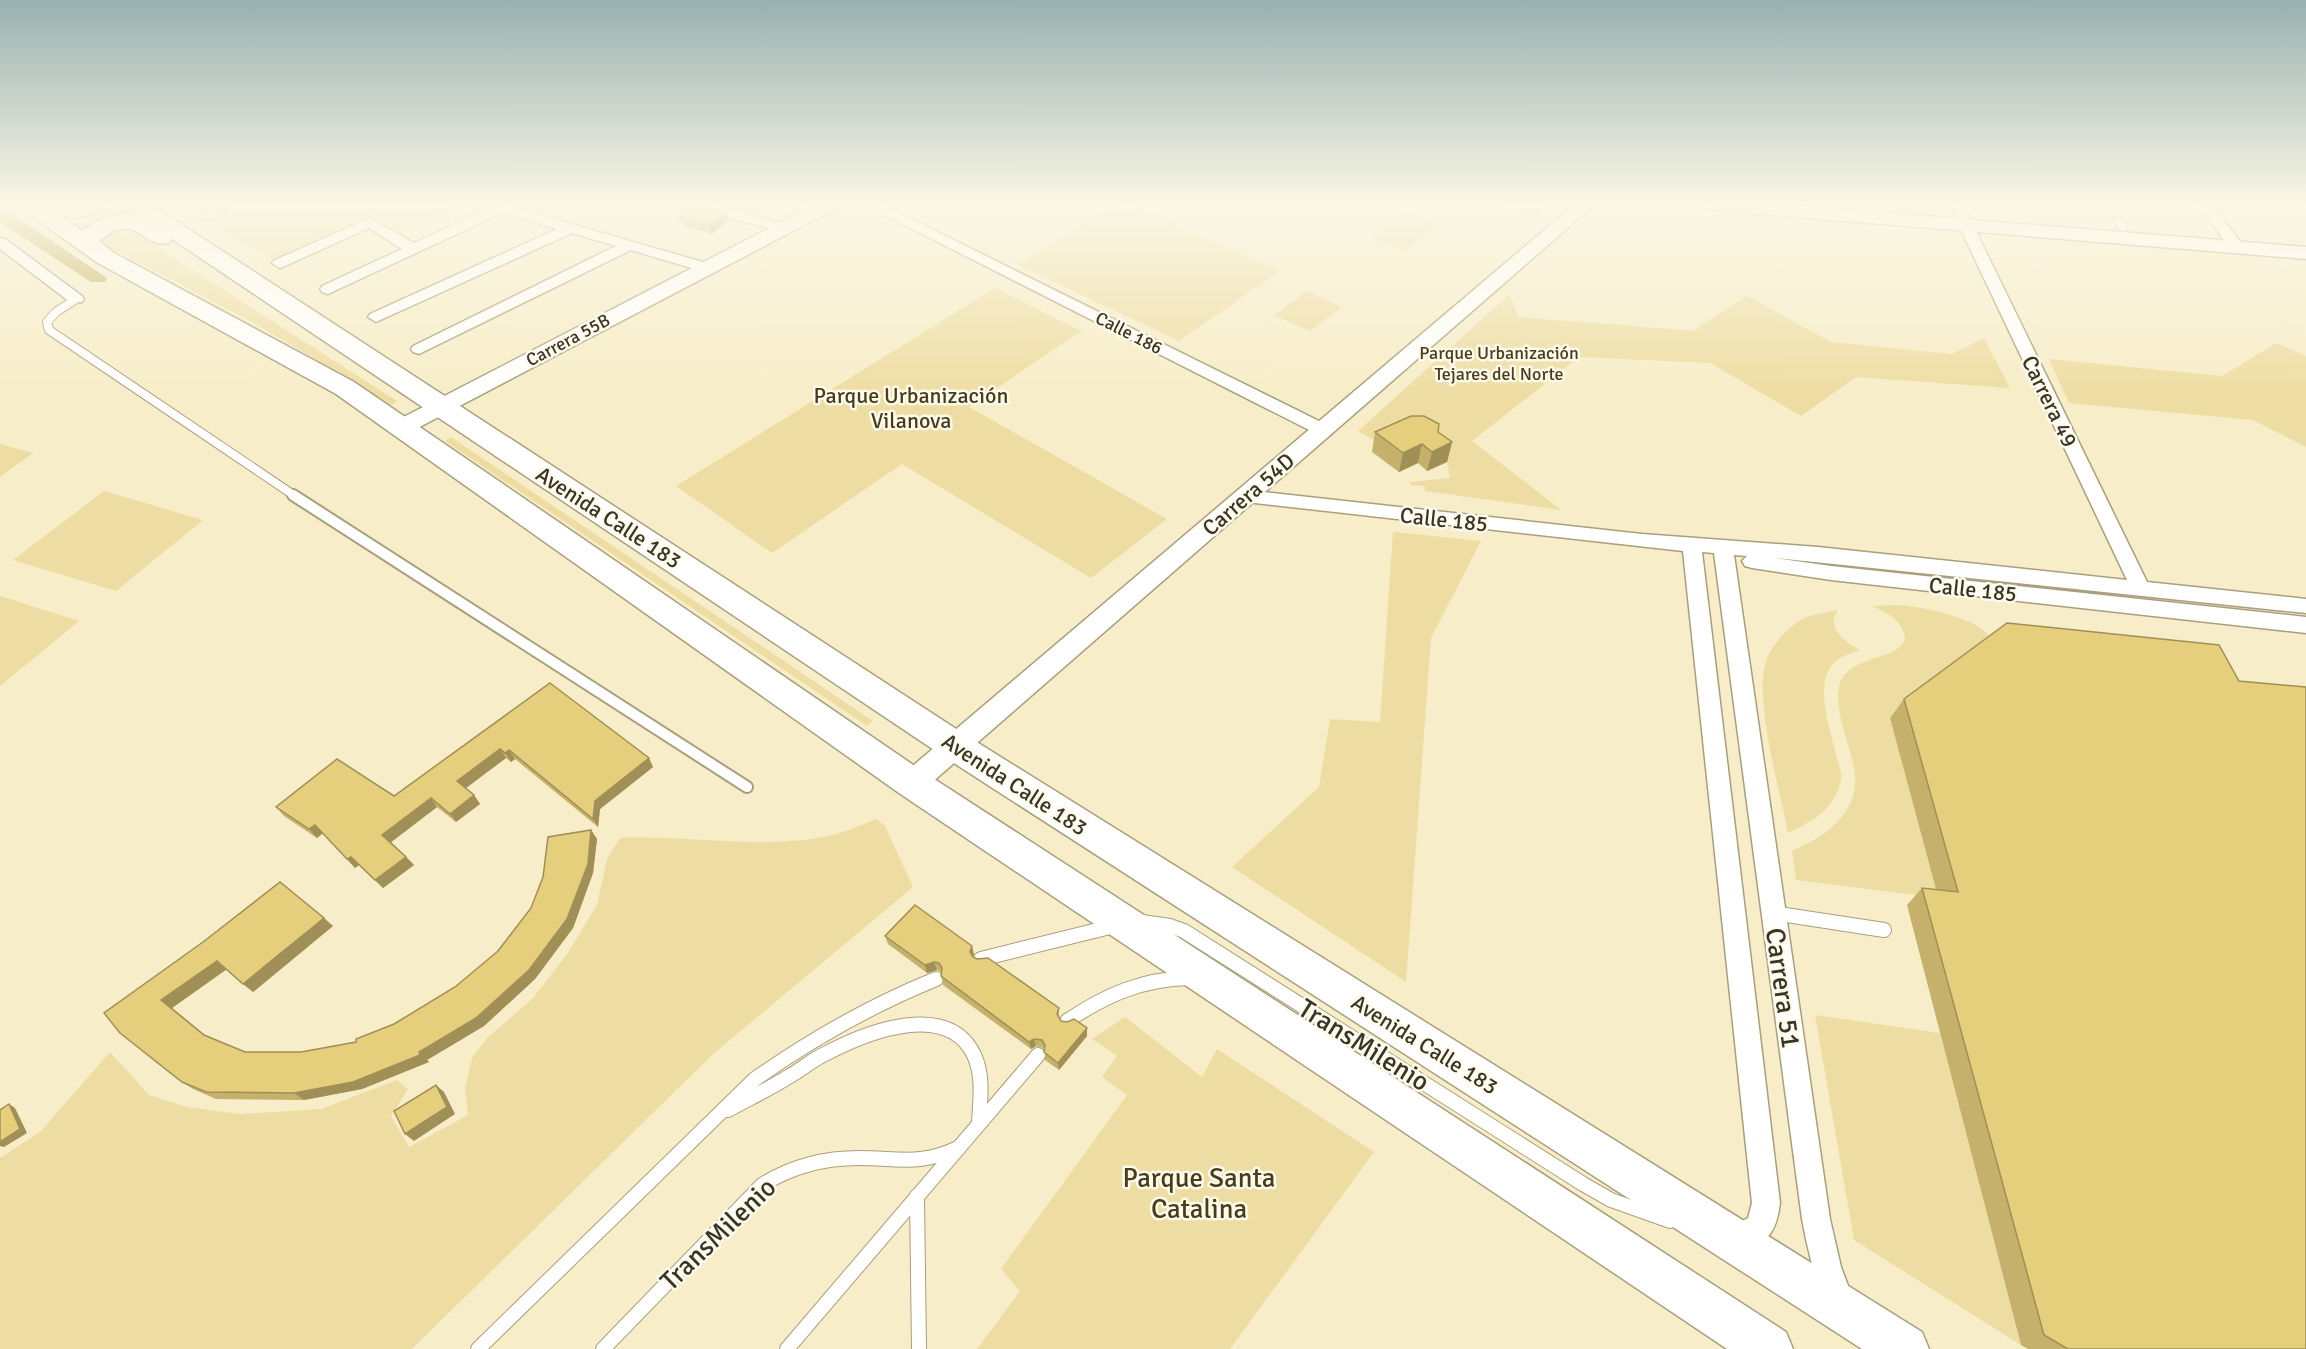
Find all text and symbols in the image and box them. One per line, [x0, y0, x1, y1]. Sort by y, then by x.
street label: Calle 186 [1092, 307, 1166, 359]
street label: Carrera 55B [522, 309, 614, 371]
park label: Parque Urbanización Tejares del Norte [1419, 342, 1579, 385]
street label: Carrera 49 [2016, 351, 2083, 452]
park label: Parque Urbanización Vilanova [814, 382, 1008, 434]
street label: Carrera 54D [1197, 447, 1300, 542]
street label: Avenida Calle 183 [531, 460, 686, 574]
street label: Calle 185 [1399, 501, 1489, 538]
street label: Calle 185 [1928, 571, 2018, 608]
street label: Avenida Calle 183 [937, 727, 1092, 841]
street label: Carrera 51 [1758, 926, 1807, 1050]
street label: Avenida Calle 183 [1346, 989, 1503, 1100]
street label: TransMilenio [1292, 992, 1435, 1099]
park label: Parque Santa Catalina [1122, 1162, 1276, 1226]
street label: TransMilenio [654, 1171, 783, 1298]

